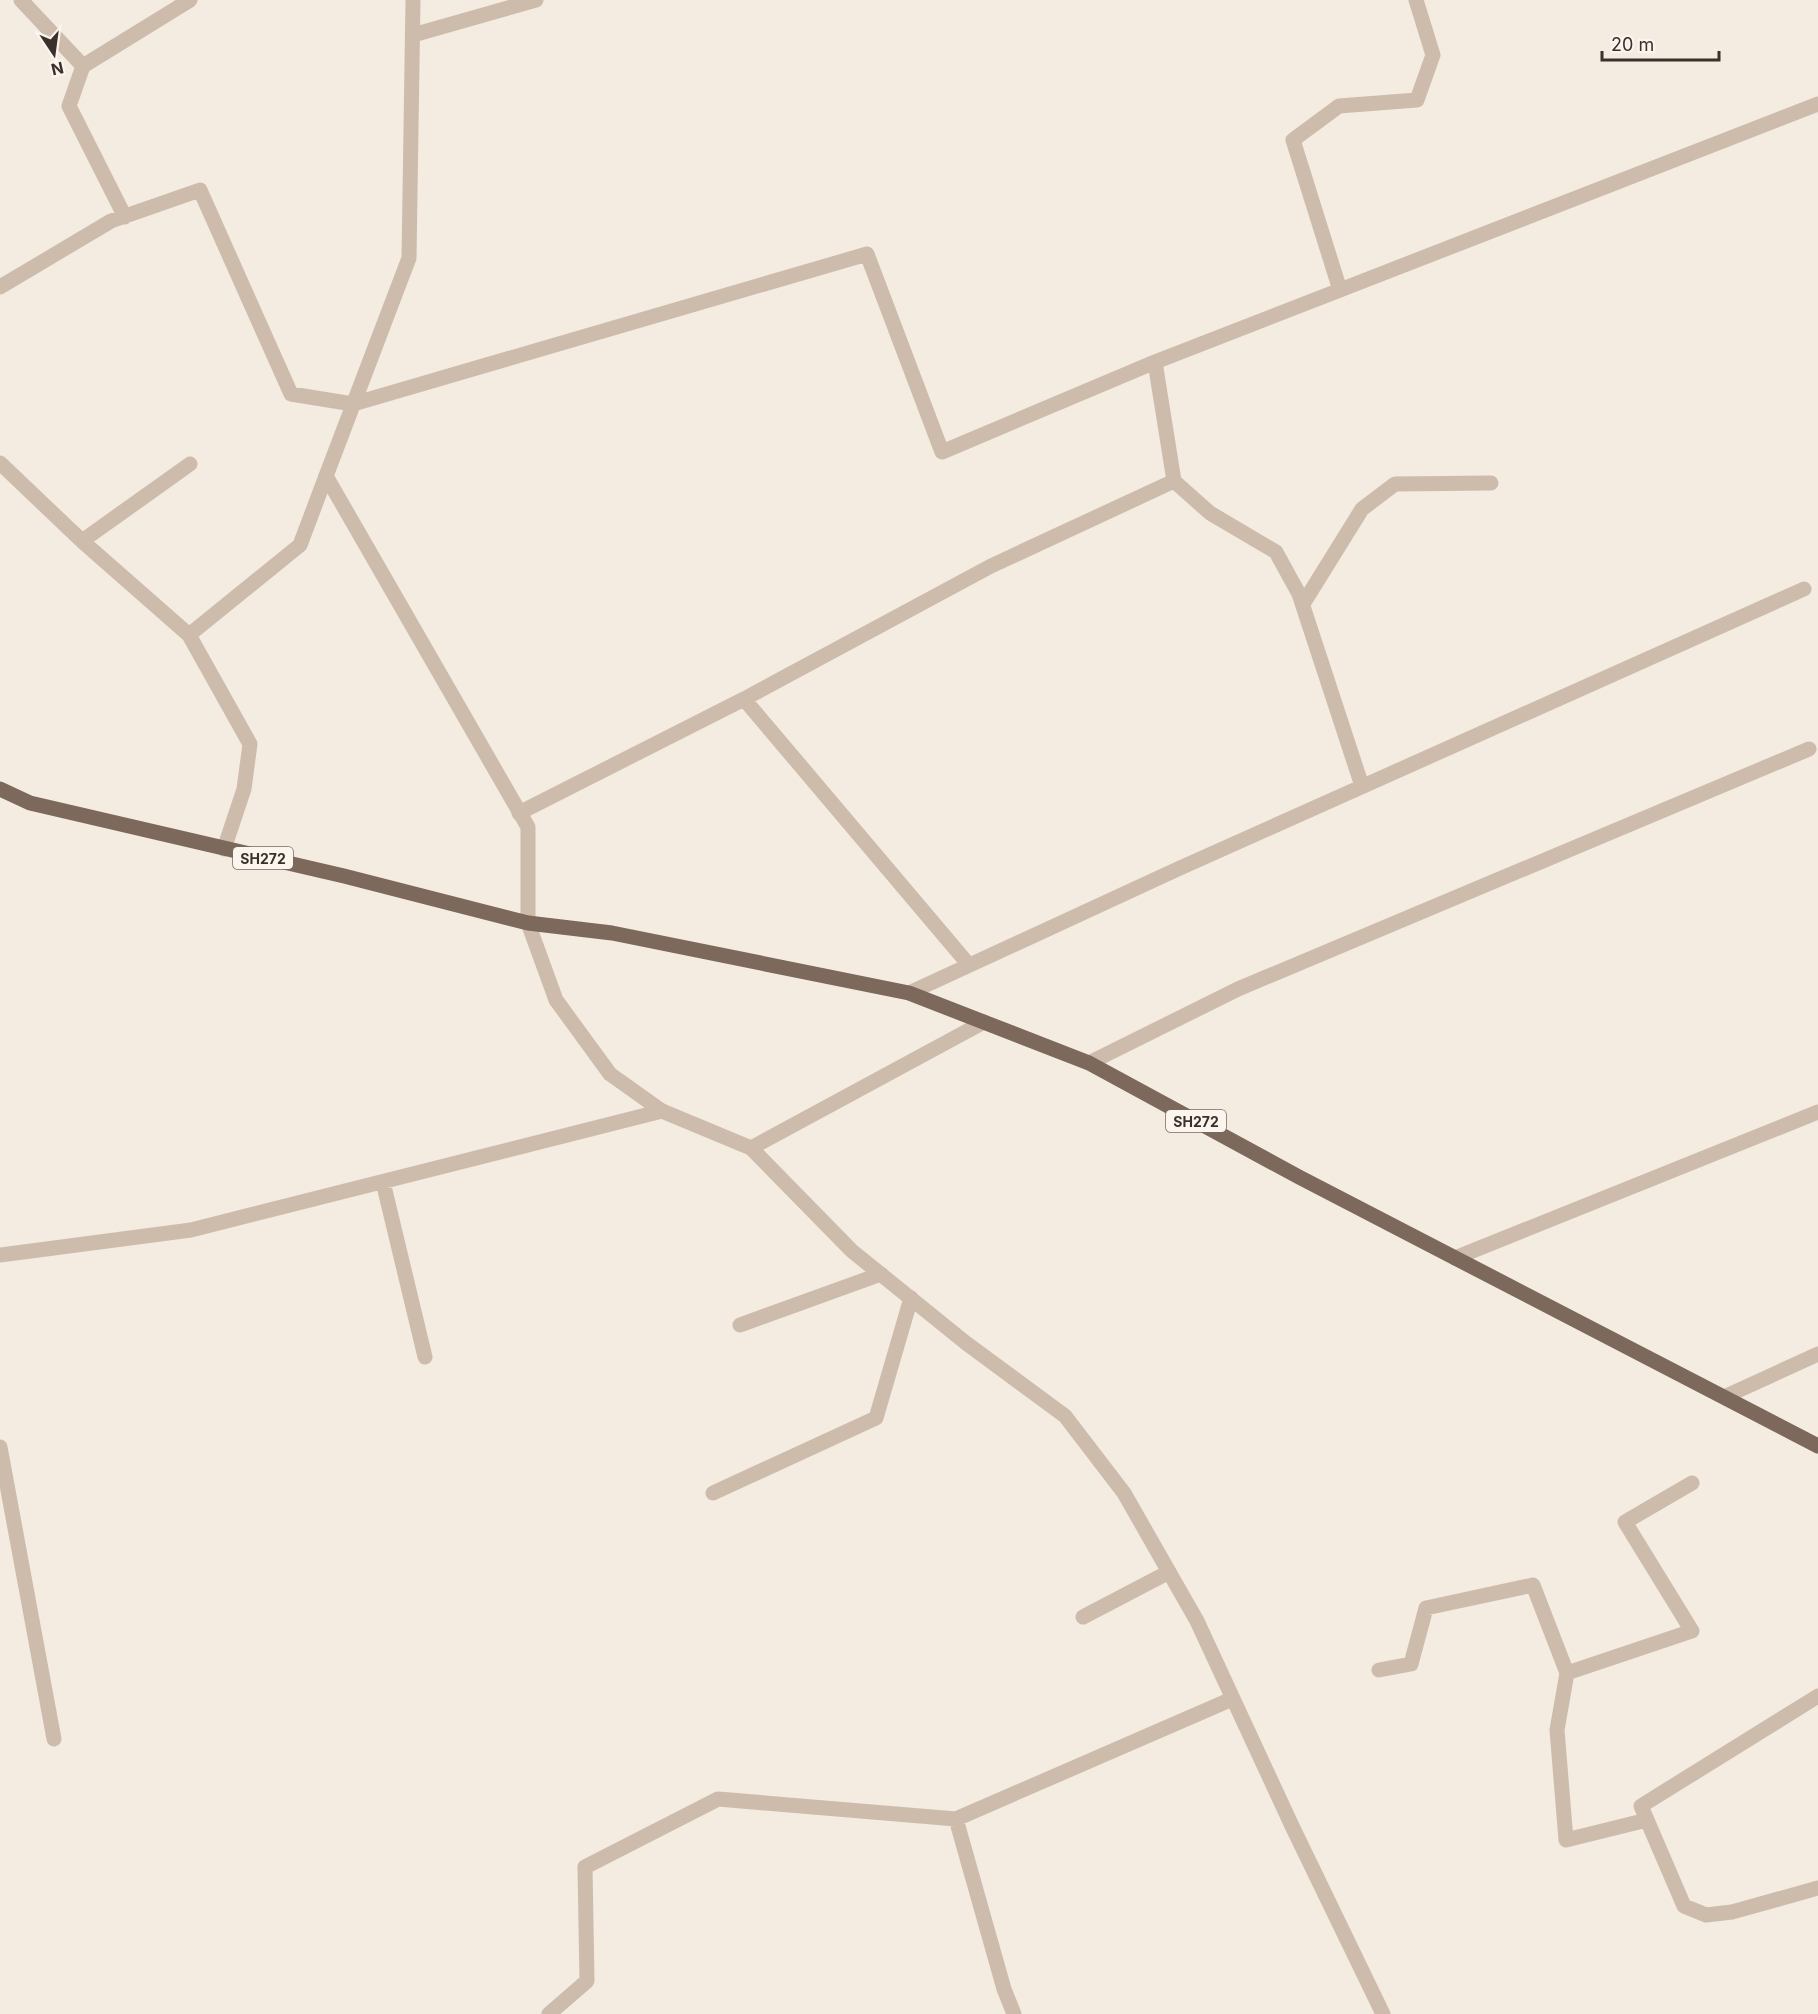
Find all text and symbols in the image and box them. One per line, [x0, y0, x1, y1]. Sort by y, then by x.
north arrow [24, 24, 84, 84]
scale bar [1602, 24, 1719, 62]
text: 20 m [1611, 34, 1654, 55]
text: N [49, 57, 66, 80]
road number: SH272 [233, 847, 293, 869]
road number: SH272 [1166, 1110, 1226, 1132]

